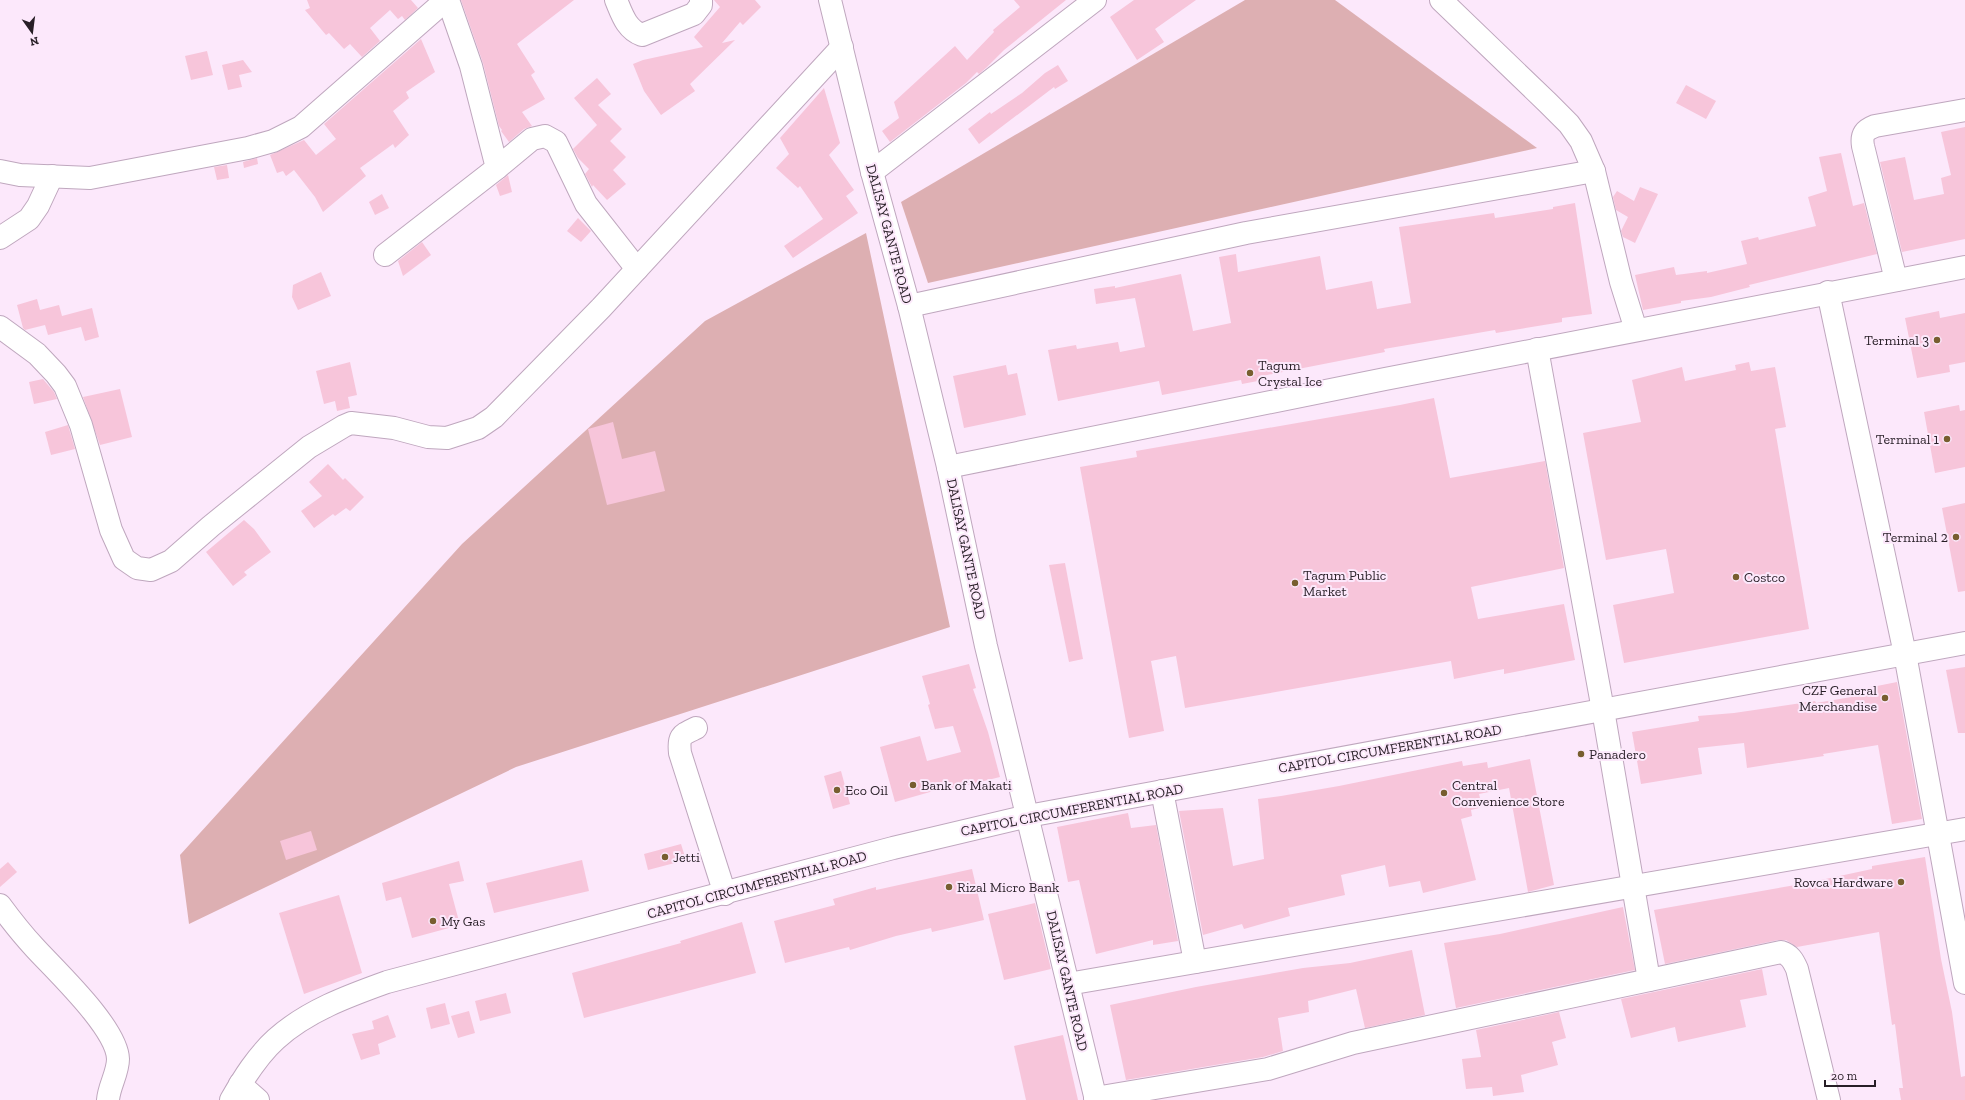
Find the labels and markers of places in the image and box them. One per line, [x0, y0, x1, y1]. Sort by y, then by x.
place label: Terminal 3 [1864, 332, 1929, 349]
marker: Terminal 3 [1932, 335, 1942, 345]
place label: Tagum Crystal Ice [1258, 357, 1323, 390]
marker: Tagum Crystal Ice [1245, 368, 1255, 378]
place label: Terminal 1 [1876, 431, 1940, 448]
marker: Terminal 1 [1942, 434, 1952, 444]
place label: Terminal 2 [1883, 529, 1948, 546]
marker: Terminal 2 [1951, 532, 1961, 542]
place label: Tagum Public Market [1303, 567, 1386, 600]
place label: Costco [1744, 569, 1785, 586]
marker: Costco [1731, 572, 1741, 582]
marker: Tagum Public Market [1290, 578, 1300, 588]
place label: CZF General Merchandise [1799, 682, 1877, 715]
marker: CZF General Merchandise [1880, 693, 1890, 703]
place label: Panadero [1589, 746, 1646, 763]
marker: Panadero [1576, 749, 1586, 759]
place label: Bank of Makati [921, 777, 1012, 794]
place label: Central Convenience Store [1452, 777, 1565, 810]
marker: Bank of Makati [908, 780, 918, 790]
place label: Eco Oil [845, 782, 888, 799]
marker: Eco Oil [832, 785, 842, 795]
marker: Central Convenience Store [1439, 788, 1449, 798]
place label: Jetti [673, 849, 700, 866]
marker: Jetti [660, 852, 670, 862]
place label: Rovca Hardware [1794, 874, 1893, 891]
marker: Rovca Hardware [1896, 877, 1906, 887]
place label: Rizal Micro Bank [957, 879, 1060, 896]
marker: Rizal Micro Bank [944, 882, 954, 892]
place label: My Gas [441, 913, 485, 930]
marker: My Gas [428, 916, 438, 926]

